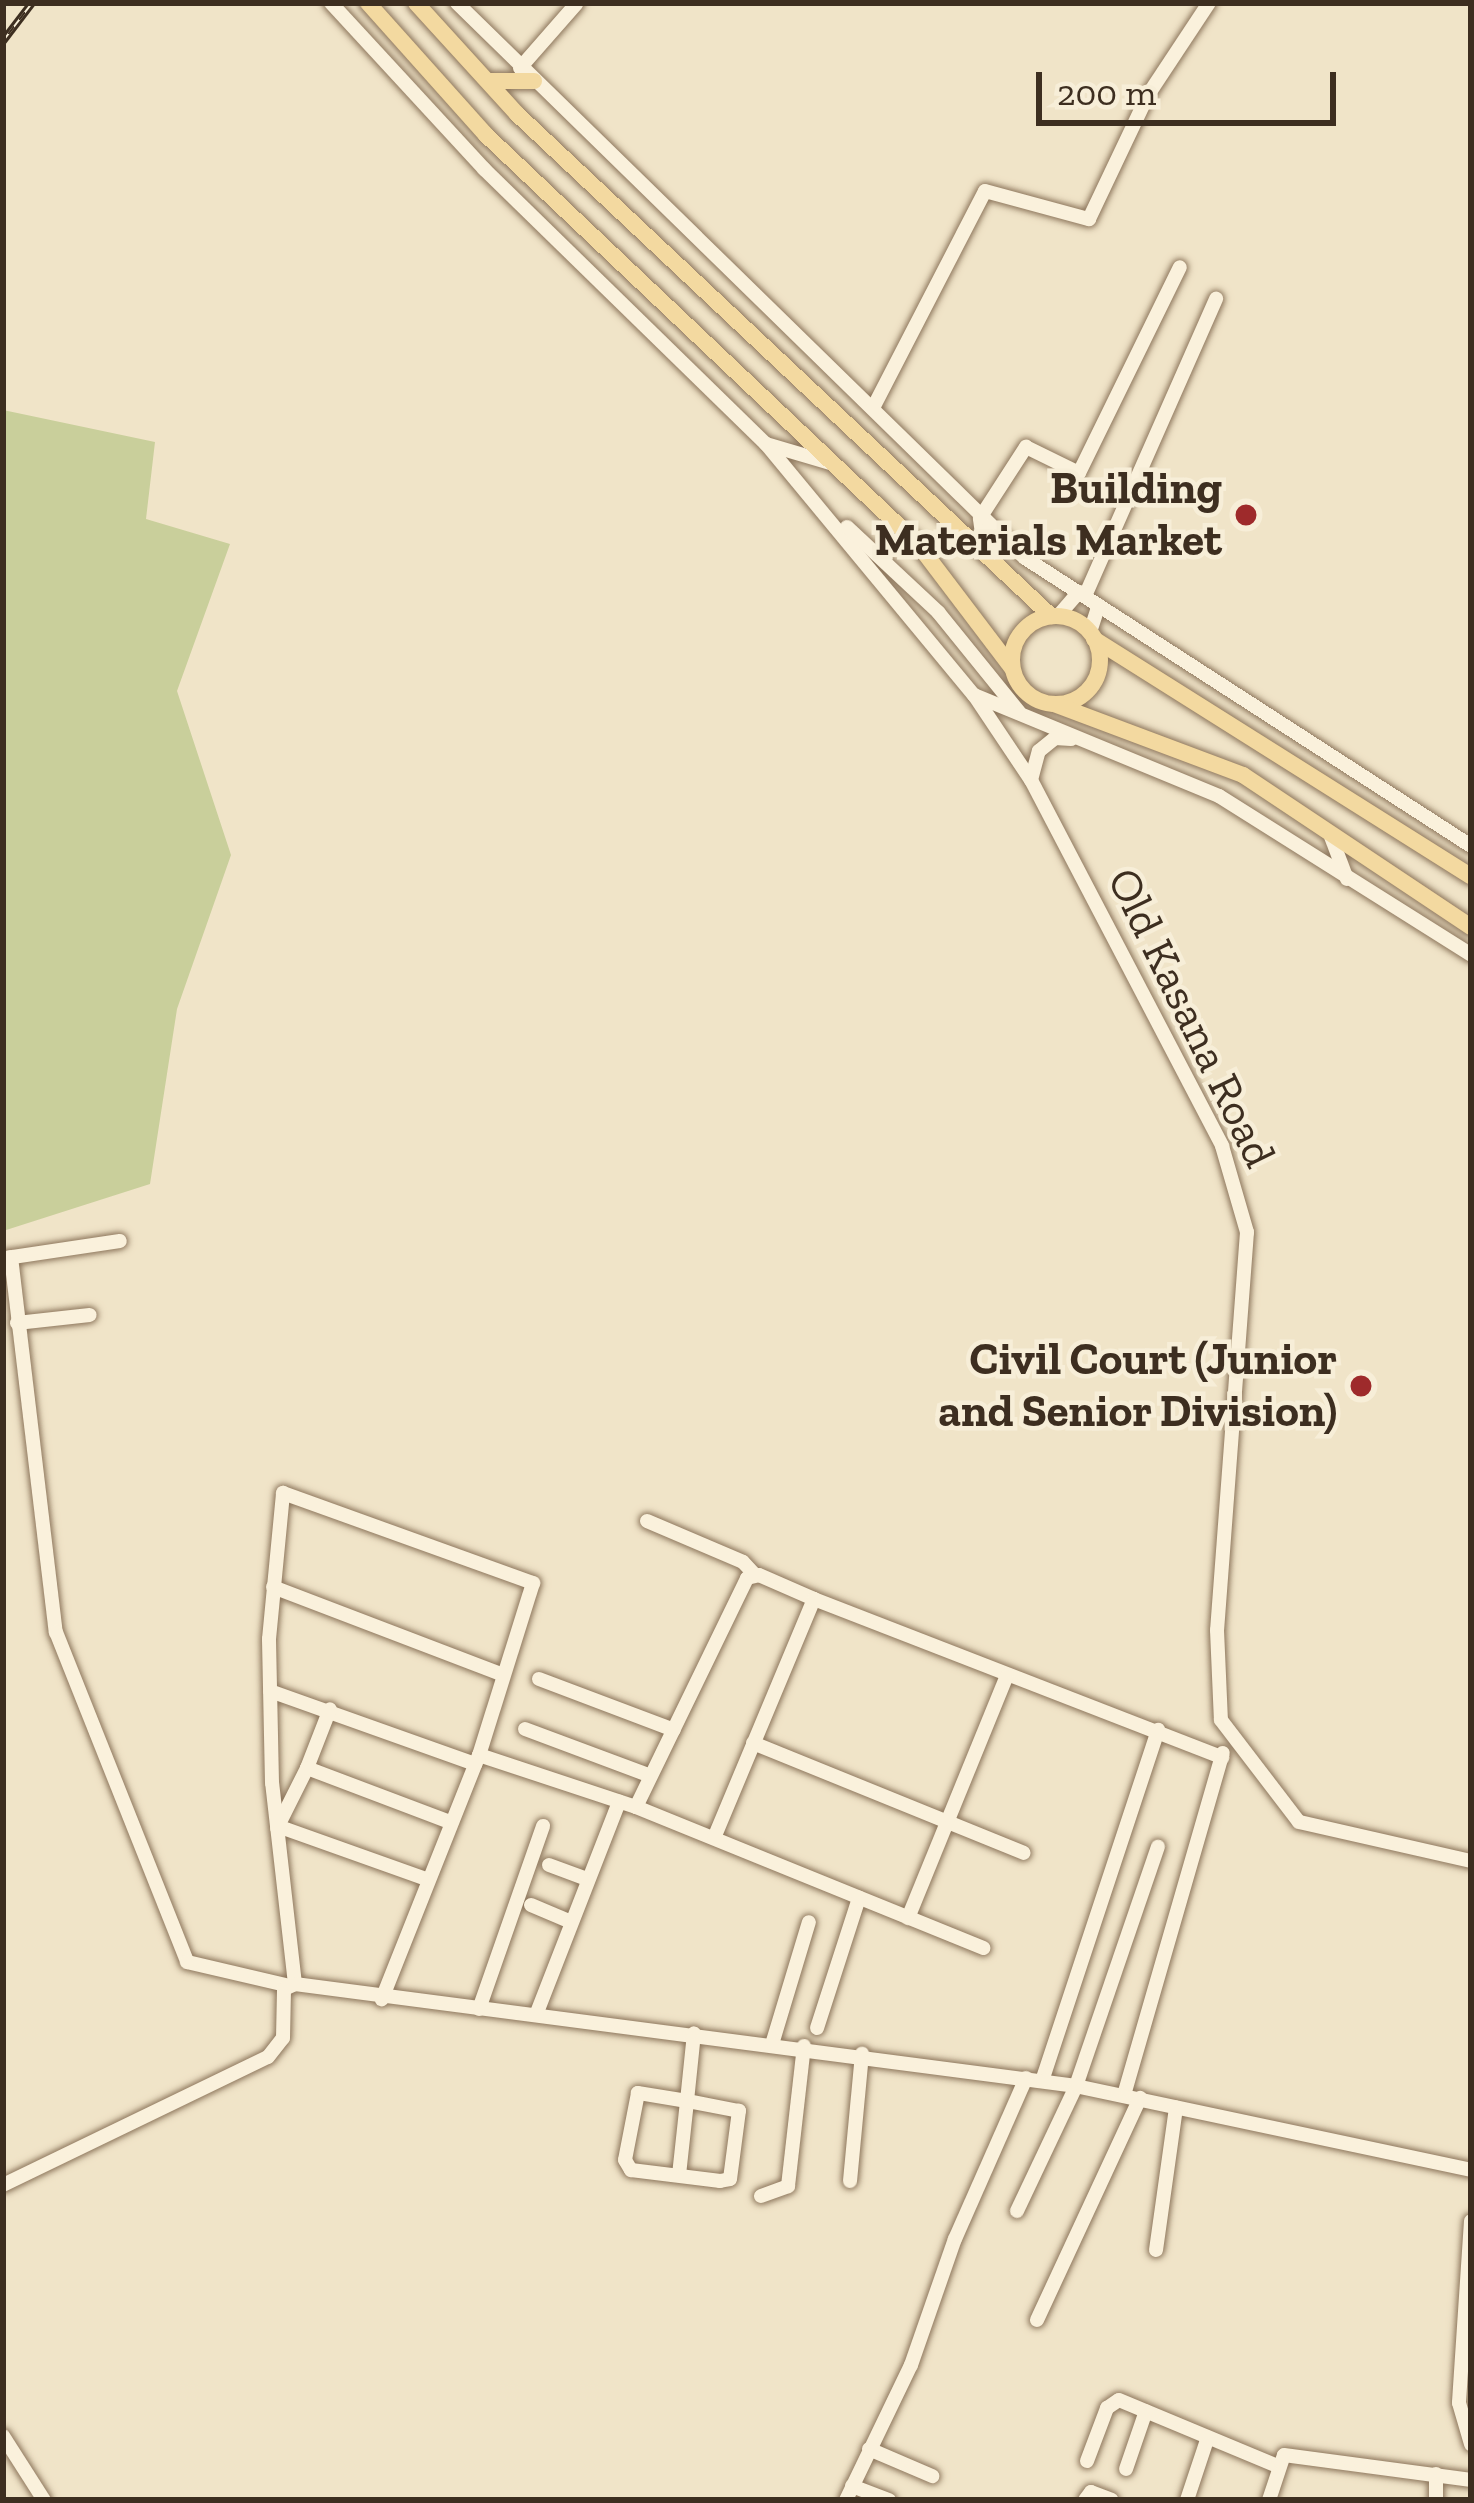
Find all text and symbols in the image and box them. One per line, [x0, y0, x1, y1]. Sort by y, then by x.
scale bar [1042, 48, 1342, 122]
text: 200 m [1057, 71, 1156, 114]
place label: Building Materials Market [875, 462, 1222, 568]
marker: Building Materials Market [1233, 502, 1259, 528]
street label: Old Kasana Road [1095, 860, 1287, 1176]
place label: Civil Court (Junior and Senior Division) [937, 1333, 1337, 1439]
marker: Civil Court (Junior and Senior Division) [1348, 1373, 1374, 1399]

